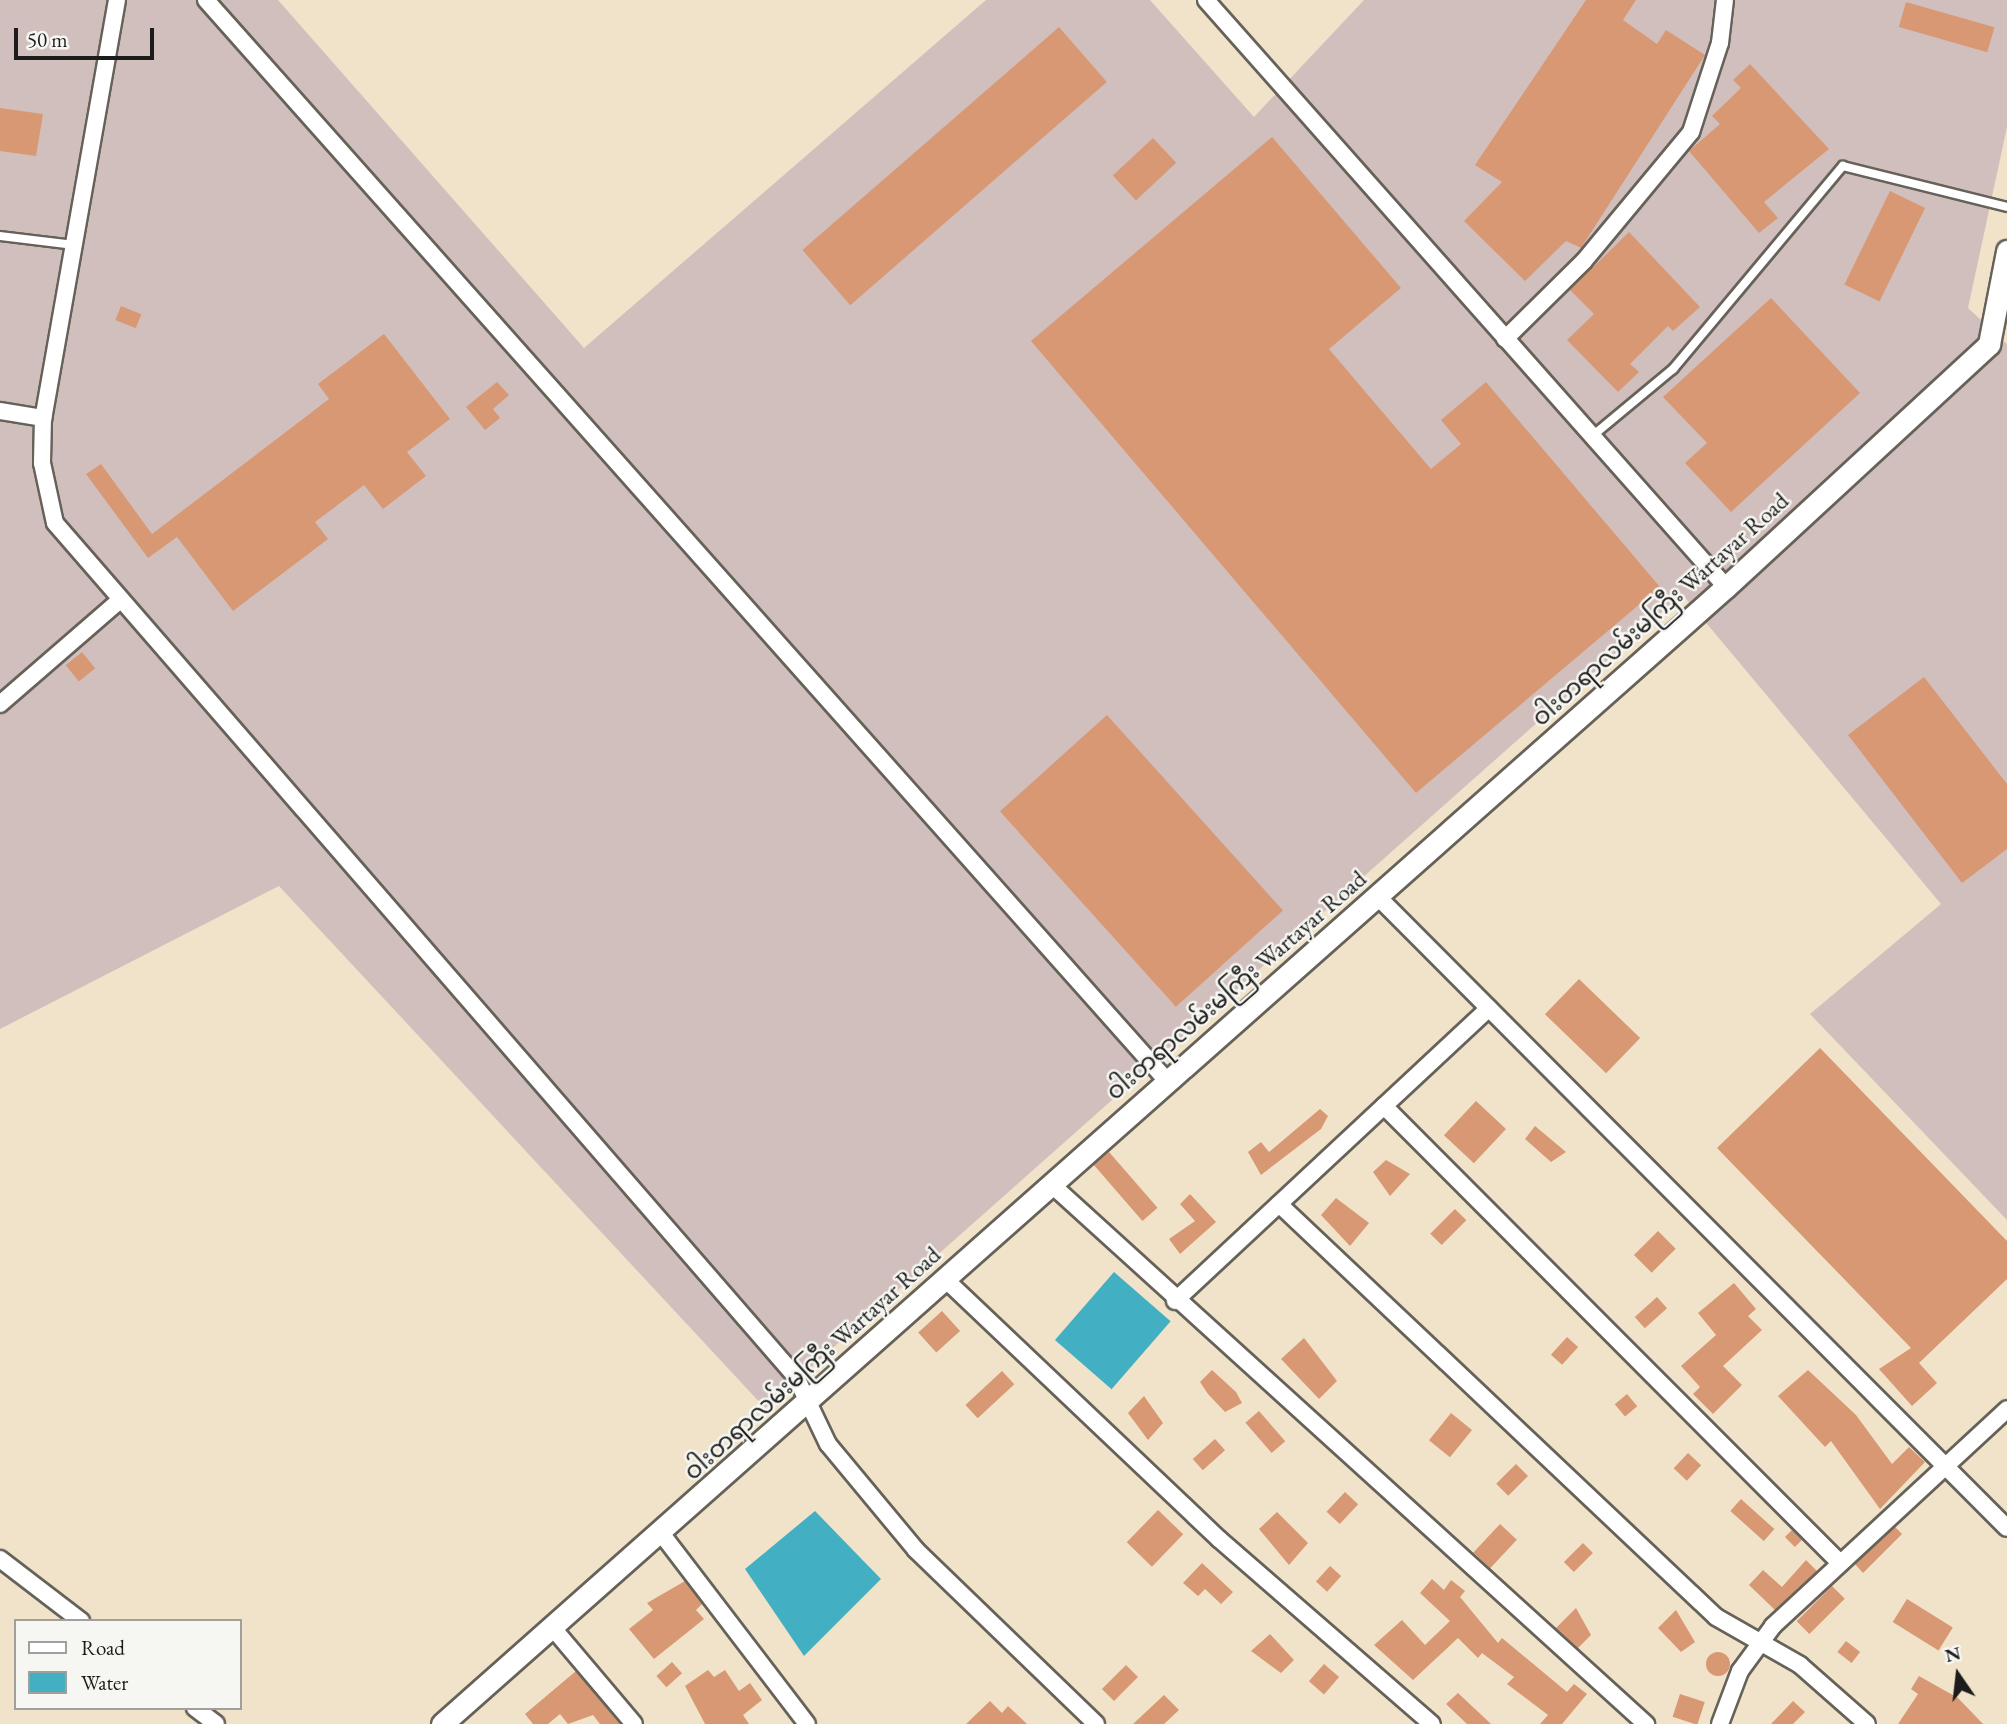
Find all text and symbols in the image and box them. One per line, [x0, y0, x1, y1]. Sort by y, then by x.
scale bar [18, 14, 158, 58]
text: 50 m [27, 26, 68, 53]
street label: ဝါးတရာလမ်းမကြီး Wartayar Road [1526, 486, 1794, 732]
street label: ဝါးတရာလမ်းမကြီး Wartayar Road [1100, 864, 1372, 1106]
street label: ဝါးတရာလမ်းမကြီး Wartayar Road [678, 1240, 946, 1486]
legend [14, 1619, 242, 1710]
text: Road [81, 1634, 125, 1661]
north arrow [1923, 1640, 1993, 1710]
text: N [1942, 1640, 1963, 1668]
text: Water [81, 1669, 128, 1696]

